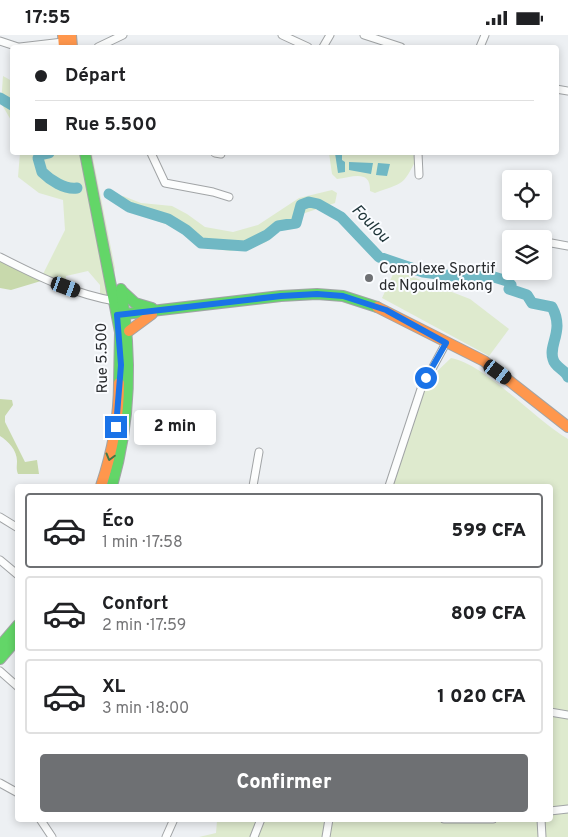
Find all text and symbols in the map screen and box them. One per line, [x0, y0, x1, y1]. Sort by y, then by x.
text: 17:55 [25, 6, 71, 30]
text: Départ [65, 64, 126, 88]
text: Rue 5.500 [65, 113, 157, 137]
map controls [502, 170, 552, 280]
button: locate [502, 170, 552, 220]
water label: Foulou [347, 201, 393, 247]
button: layers [502, 230, 552, 280]
place label: Complexe Sportif de Ngoulmekong [379, 260, 495, 296]
marker: Complexe Sportif de Ngoulmekong [363, 272, 375, 284]
car [49, 275, 82, 299]
street label: Rue 5.500 [93, 322, 113, 394]
car [481, 357, 514, 387]
route start [415, 367, 437, 389]
callout: 2 min [134, 409, 216, 445]
route end [105, 416, 127, 438]
text: 2 min [154, 417, 196, 437]
one-way arrow [105, 453, 115, 461]
icon: car [42, 508, 87, 553]
text: Éco [102, 509, 134, 533]
text: 599 CFA [452, 519, 526, 543]
text: 1 min · 17:58 [102, 533, 183, 553]
icon: car [42, 591, 87, 636]
text: Confort [102, 592, 168, 616]
text: 809 CFA [451, 602, 526, 626]
text: 2 min · 17:59 [102, 616, 186, 636]
icon: car [42, 674, 87, 719]
text: XL [102, 675, 125, 699]
text: 1 020 CFA [437, 685, 526, 709]
text: 3 min · 18:00 [102, 699, 189, 719]
button: Confirmer [40, 754, 528, 812]

